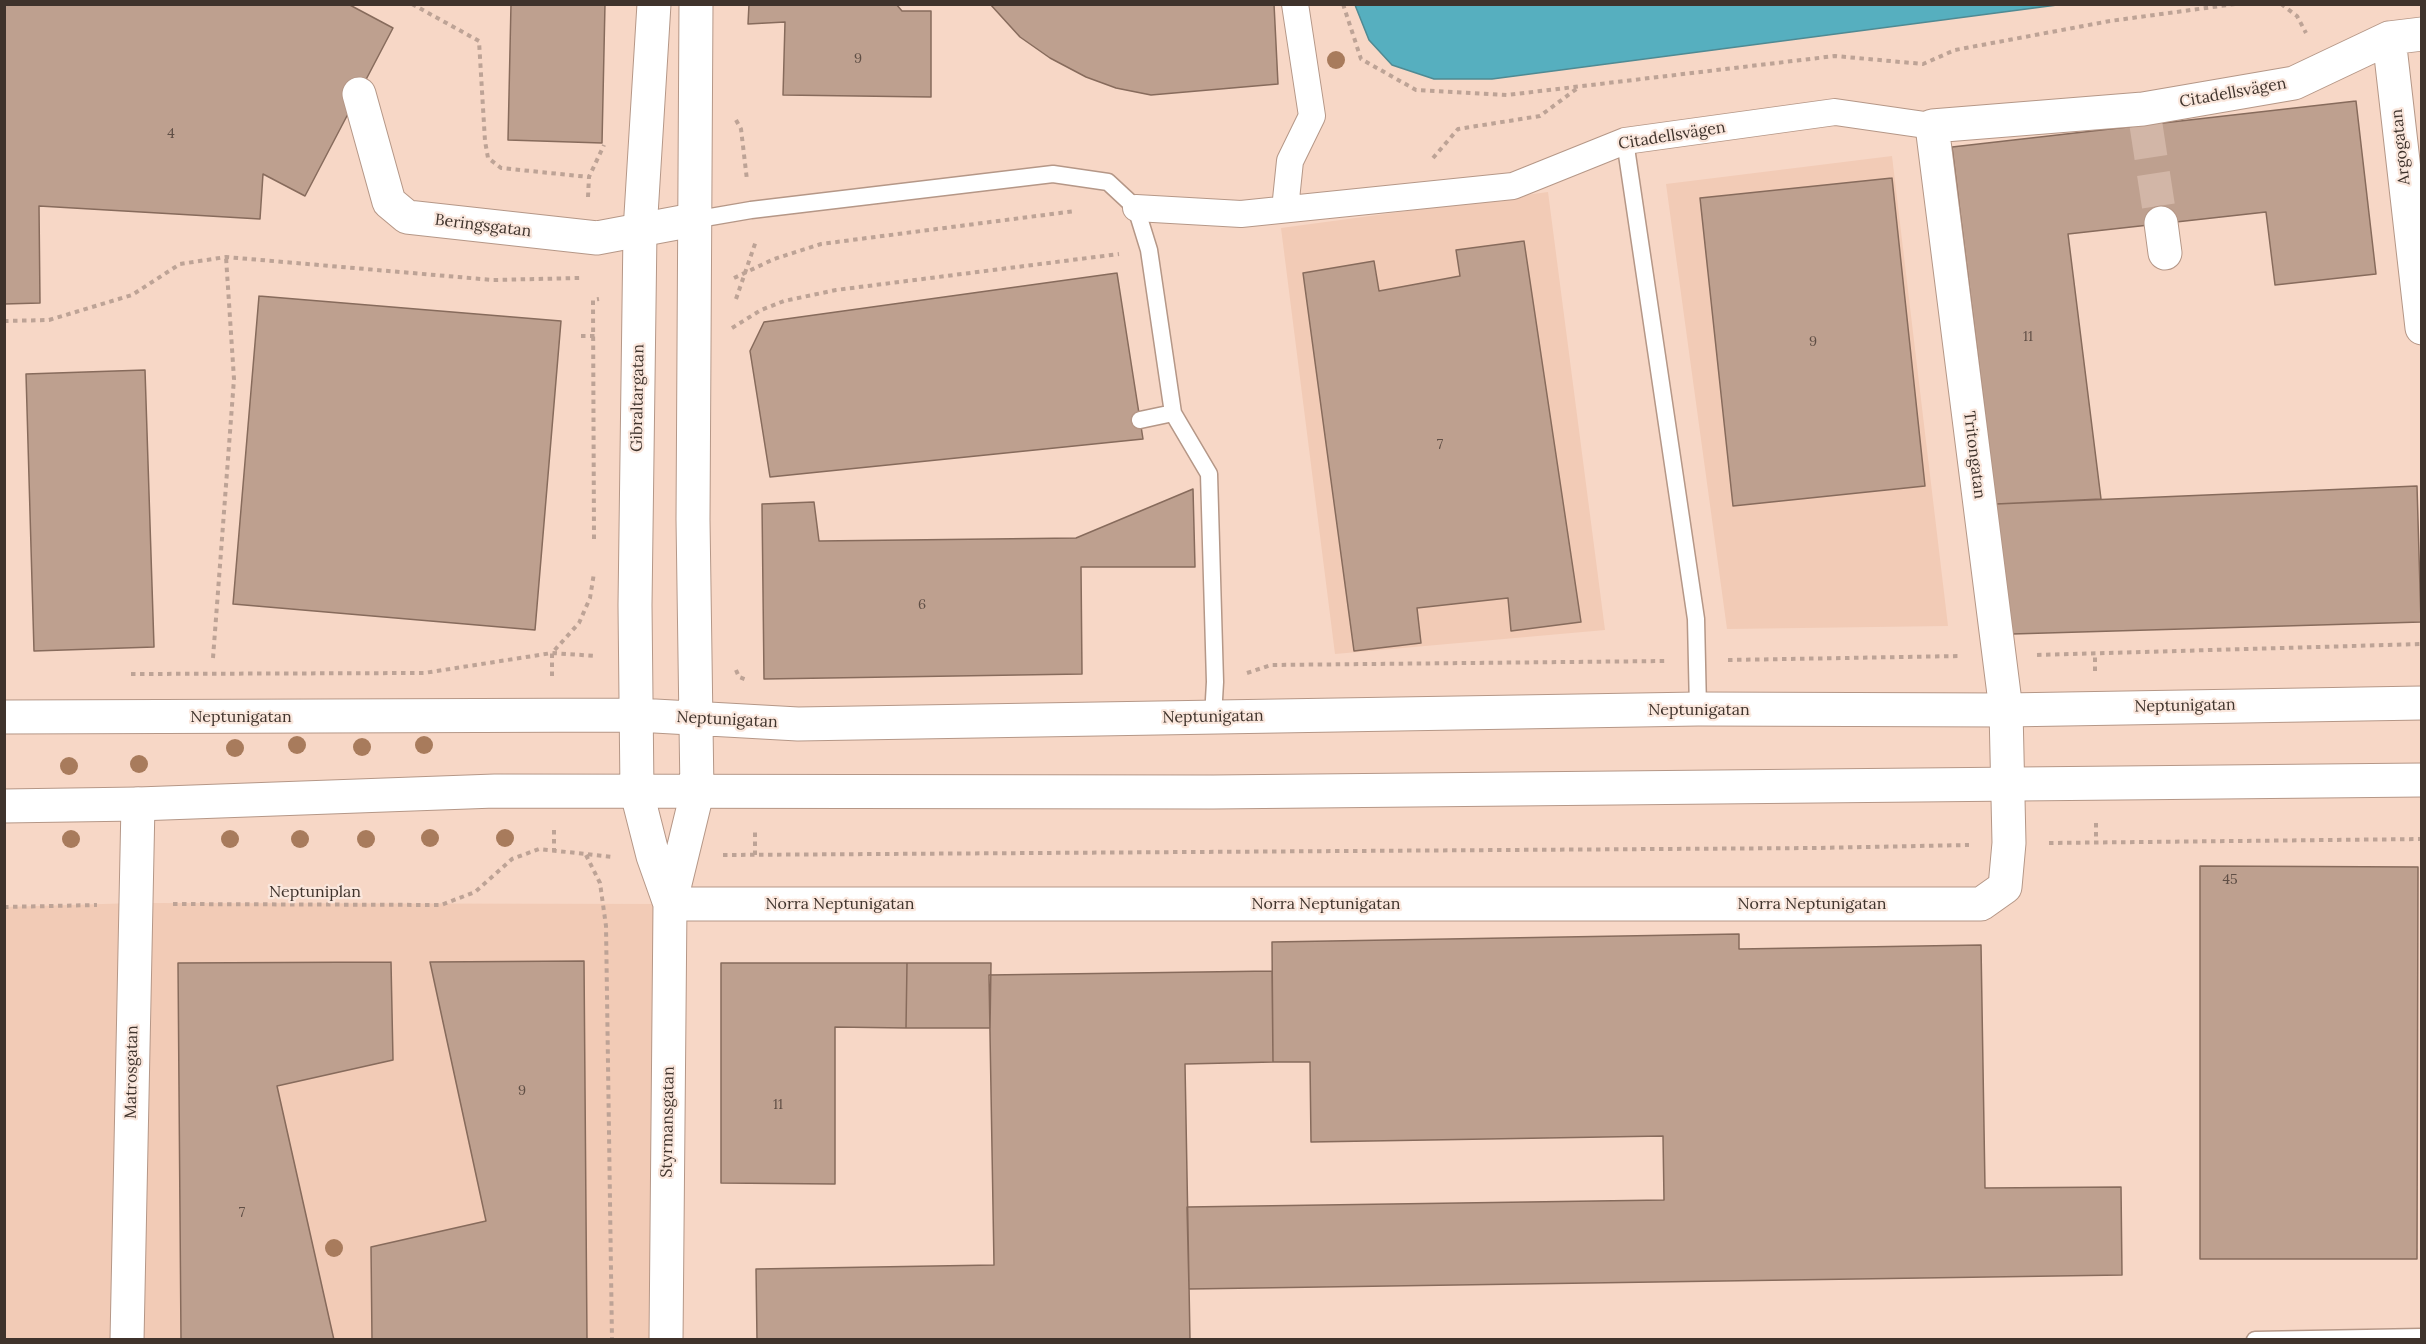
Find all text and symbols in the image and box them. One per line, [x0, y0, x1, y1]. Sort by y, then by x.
house number: 9 [854, 51, 862, 67]
street label: Citadellsvägen [2178, 74, 2288, 112]
street label: Argogatan [2387, 108, 2415, 186]
street label: Citadellsvägen [1617, 118, 1727, 154]
house number: 4 [167, 126, 175, 142]
street label: Beringsgatan [434, 211, 532, 241]
house number: 11 [2023, 329, 2033, 345]
house number: 9 [1809, 334, 1817, 350]
street label: Gibraltargatan [627, 344, 649, 452]
street label: Tritongatan [1959, 410, 1989, 500]
house number: 7 [1437, 437, 1443, 453]
house number: 6 [918, 597, 926, 613]
street label: Neptunigatan [2134, 696, 2236, 716]
street label: Neptunigatan [1648, 700, 1750, 720]
street label: Neptunigatan [190, 707, 292, 727]
street label: Neptunigatan [1162, 707, 1264, 727]
street label: Neptunigatan [676, 708, 778, 732]
house number: 45 [2222, 872, 2238, 888]
street label: Neptuniplan [269, 882, 361, 902]
street label: Norra Neptunigatan [766, 894, 914, 914]
street label: Norra Neptunigatan [1252, 894, 1400, 914]
street label: Norra Neptunigatan [1738, 894, 1886, 914]
street label: Matrosgatan [122, 1025, 142, 1119]
street label: Styrmansgatan [657, 1066, 679, 1178]
house number: 9 [518, 1083, 526, 1099]
house number: 11 [773, 1097, 783, 1113]
house number: 7 [239, 1205, 245, 1221]

